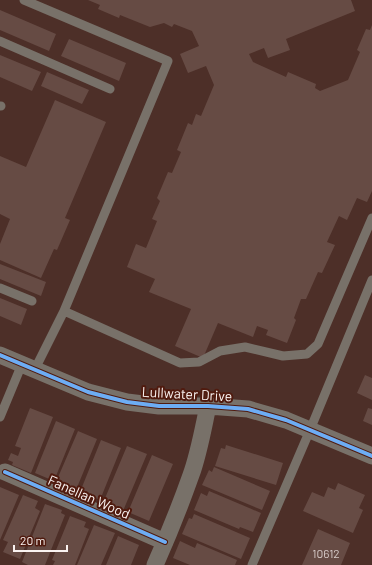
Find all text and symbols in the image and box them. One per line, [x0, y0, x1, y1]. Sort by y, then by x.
street label: Lullwater Drive [141, 383, 233, 404]
street label: Fanellan Wood [46, 471, 133, 522]
scale bar [14, 527, 67, 553]
text: 20 m [20, 533, 46, 547]
house number: 10612 [312, 546, 340, 560]

